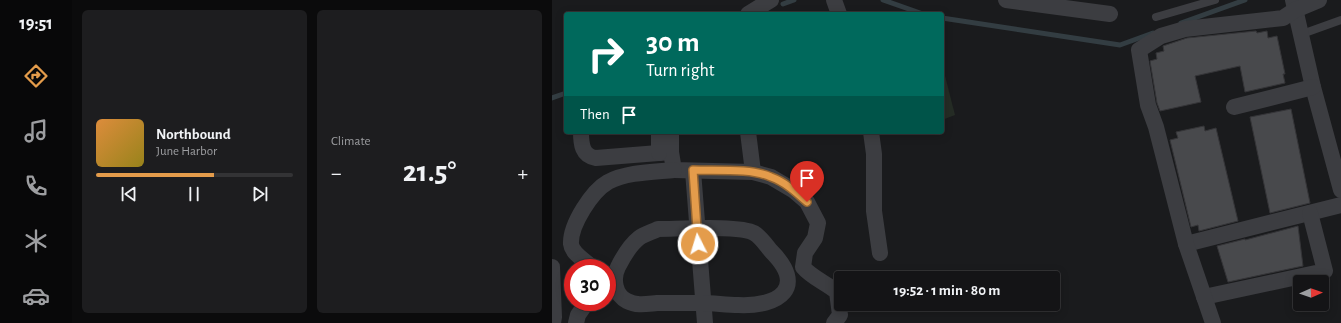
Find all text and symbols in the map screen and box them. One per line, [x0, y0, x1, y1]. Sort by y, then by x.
text: 19:51 [19, 15, 53, 33]
icon: right [580, 28, 632, 80]
text: 30 m [646, 29, 699, 57]
icon: directions [22, 62, 50, 90]
text: Turn right [646, 62, 715, 80]
icon: arrive [618, 104, 640, 126]
text: Then [580, 107, 610, 122]
icon: music [22, 117, 50, 145]
text: Northbound [156, 127, 231, 142]
text: Climate [331, 135, 370, 148]
text: June Harbor [156, 145, 217, 158]
text: 21.5° [403, 157, 456, 187]
pin [790, 161, 824, 202]
text: − [331, 162, 342, 184]
text: + [517, 162, 528, 184]
icon: arrive [796, 167, 818, 189]
icon: phone [22, 172, 50, 200]
icon: previous [118, 183, 140, 205]
icon: pause [183, 183, 205, 205]
icon: next [249, 183, 271, 205]
position arrow [677, 223, 719, 265]
icon: climate [22, 227, 50, 255]
speed limit sign: 30 [564, 259, 616, 311]
north arrow [1293, 275, 1329, 311]
map controls [1293, 275, 1329, 311]
icon: car [22, 282, 50, 310]
text: 19:52 · 1 min · 80 m [894, 283, 1000, 298]

